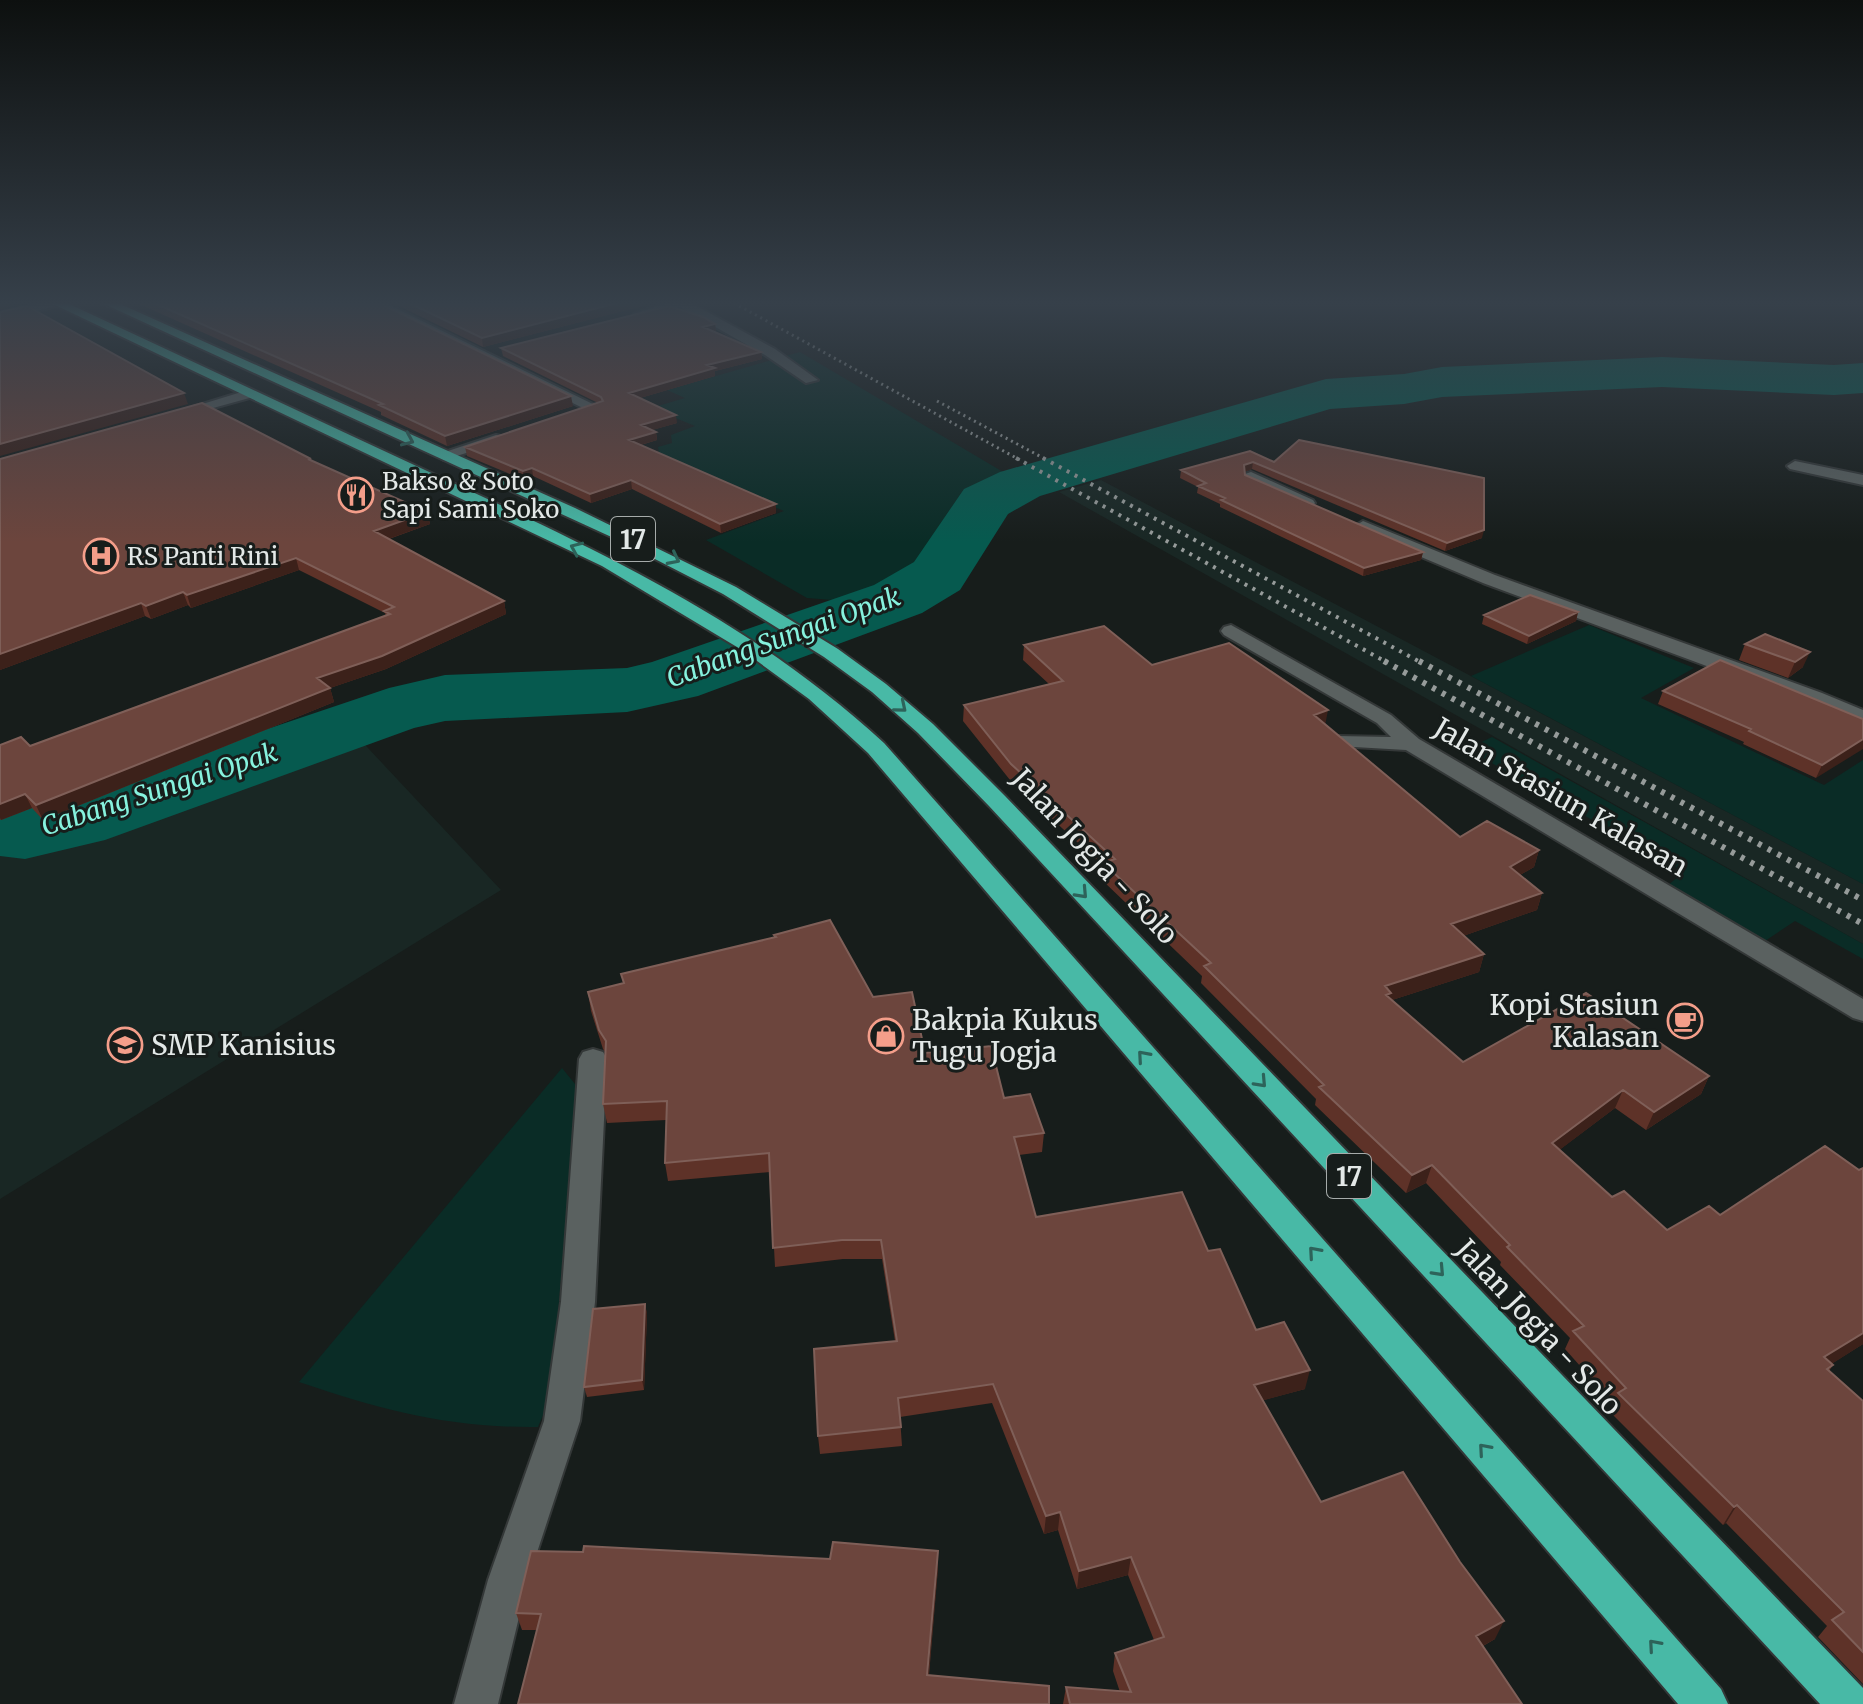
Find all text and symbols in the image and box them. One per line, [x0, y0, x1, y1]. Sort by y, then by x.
one-way arrow [400, 430, 414, 446]
place label: Bakso & Soto Sapi Sami Soko [382, 466, 559, 525]
restaurant icon: Bakso & Soto Sapi Sami Soko [337, 476, 375, 514]
road number: 17 [611, 517, 655, 561]
hospital icon: RS Panti Rini [82, 537, 120, 575]
place label: RS Panti Rini [127, 541, 278, 572]
one-way arrow [570, 542, 584, 558]
one-way arrow [666, 550, 680, 565]
water label: Cabang Sungai Opak [662, 579, 904, 695]
one-way arrow [892, 697, 906, 712]
street label: Jalan Stasiun Kalasan [1426, 709, 1695, 885]
water label: Cabang Sungai Opak [37, 735, 281, 843]
street label: Jalan Jogja - Solo [1003, 760, 1186, 952]
one-way arrow [1073, 884, 1088, 898]
place label: Kopi Stasiun Kalasan [1489, 987, 1659, 1055]
place label: Bakpia Kukus Tugu Jogja [912, 1002, 1098, 1070]
cafe icon: Kopi Stasiun Kalasan [1666, 1002, 1704, 1040]
shop icon: Bakpia Kukus Tugu Jogja [867, 1017, 905, 1055]
school or university icon: SMP Kanisius [106, 1026, 144, 1064]
place label: SMP Kanisius [151, 1027, 336, 1063]
one-way arrow [1139, 1050, 1153, 1065]
one-way arrow [1251, 1073, 1266, 1087]
road number: 17 [1327, 1154, 1371, 1198]
street label: Jalan Jogja - Solo [1447, 1231, 1630, 1423]
one-way arrow [1309, 1247, 1324, 1262]
one-way arrow [1430, 1262, 1445, 1276]
one-way arrow [1479, 1443, 1494, 1458]
one-way arrow [1650, 1640, 1664, 1655]

